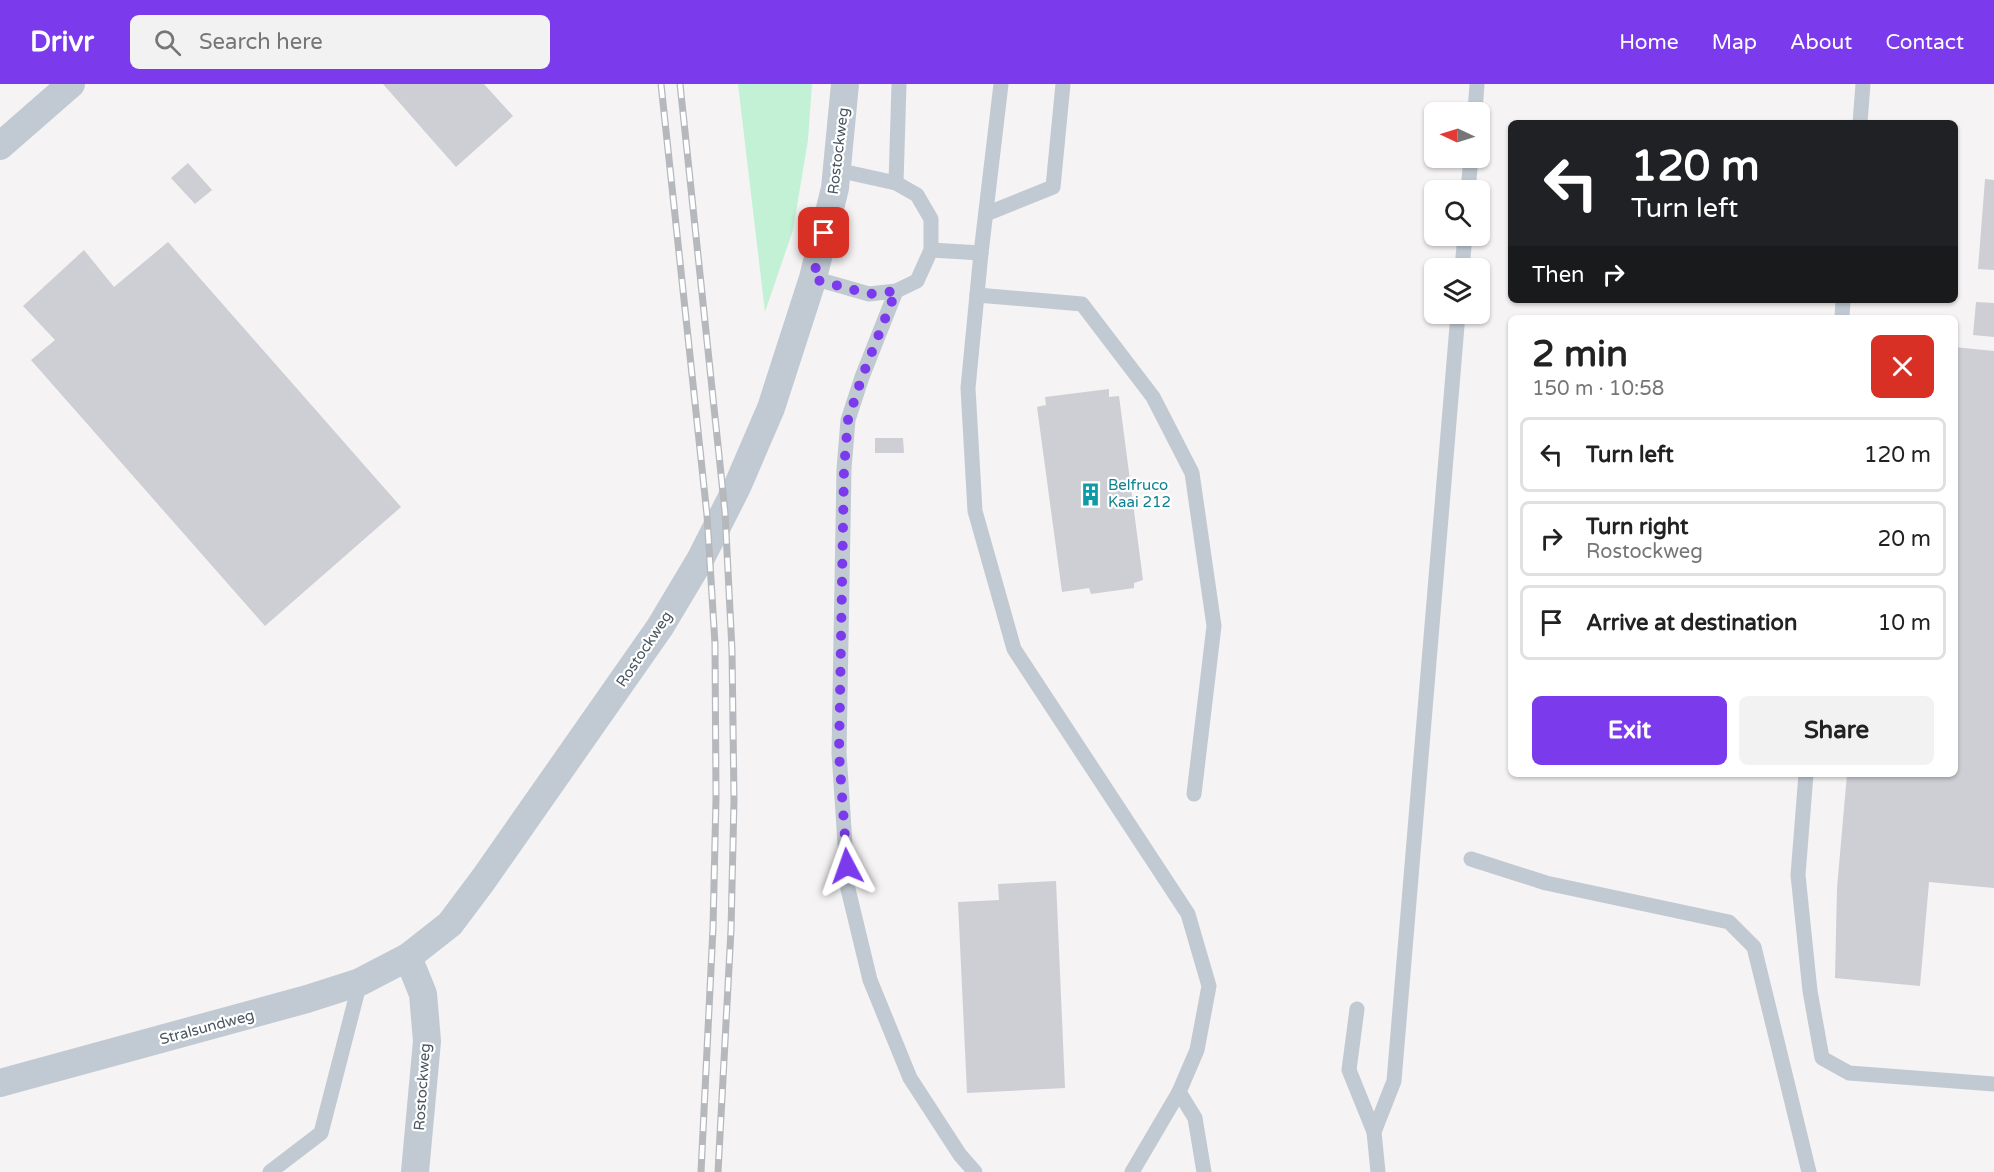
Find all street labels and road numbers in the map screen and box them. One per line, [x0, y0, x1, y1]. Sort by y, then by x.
street label: Rostockweg [824, 106, 852, 196]
street label: Rostockweg [612, 608, 676, 690]
street label: Stralsundweg [158, 1006, 256, 1048]
street label: Rostockweg [410, 1043, 434, 1131]

